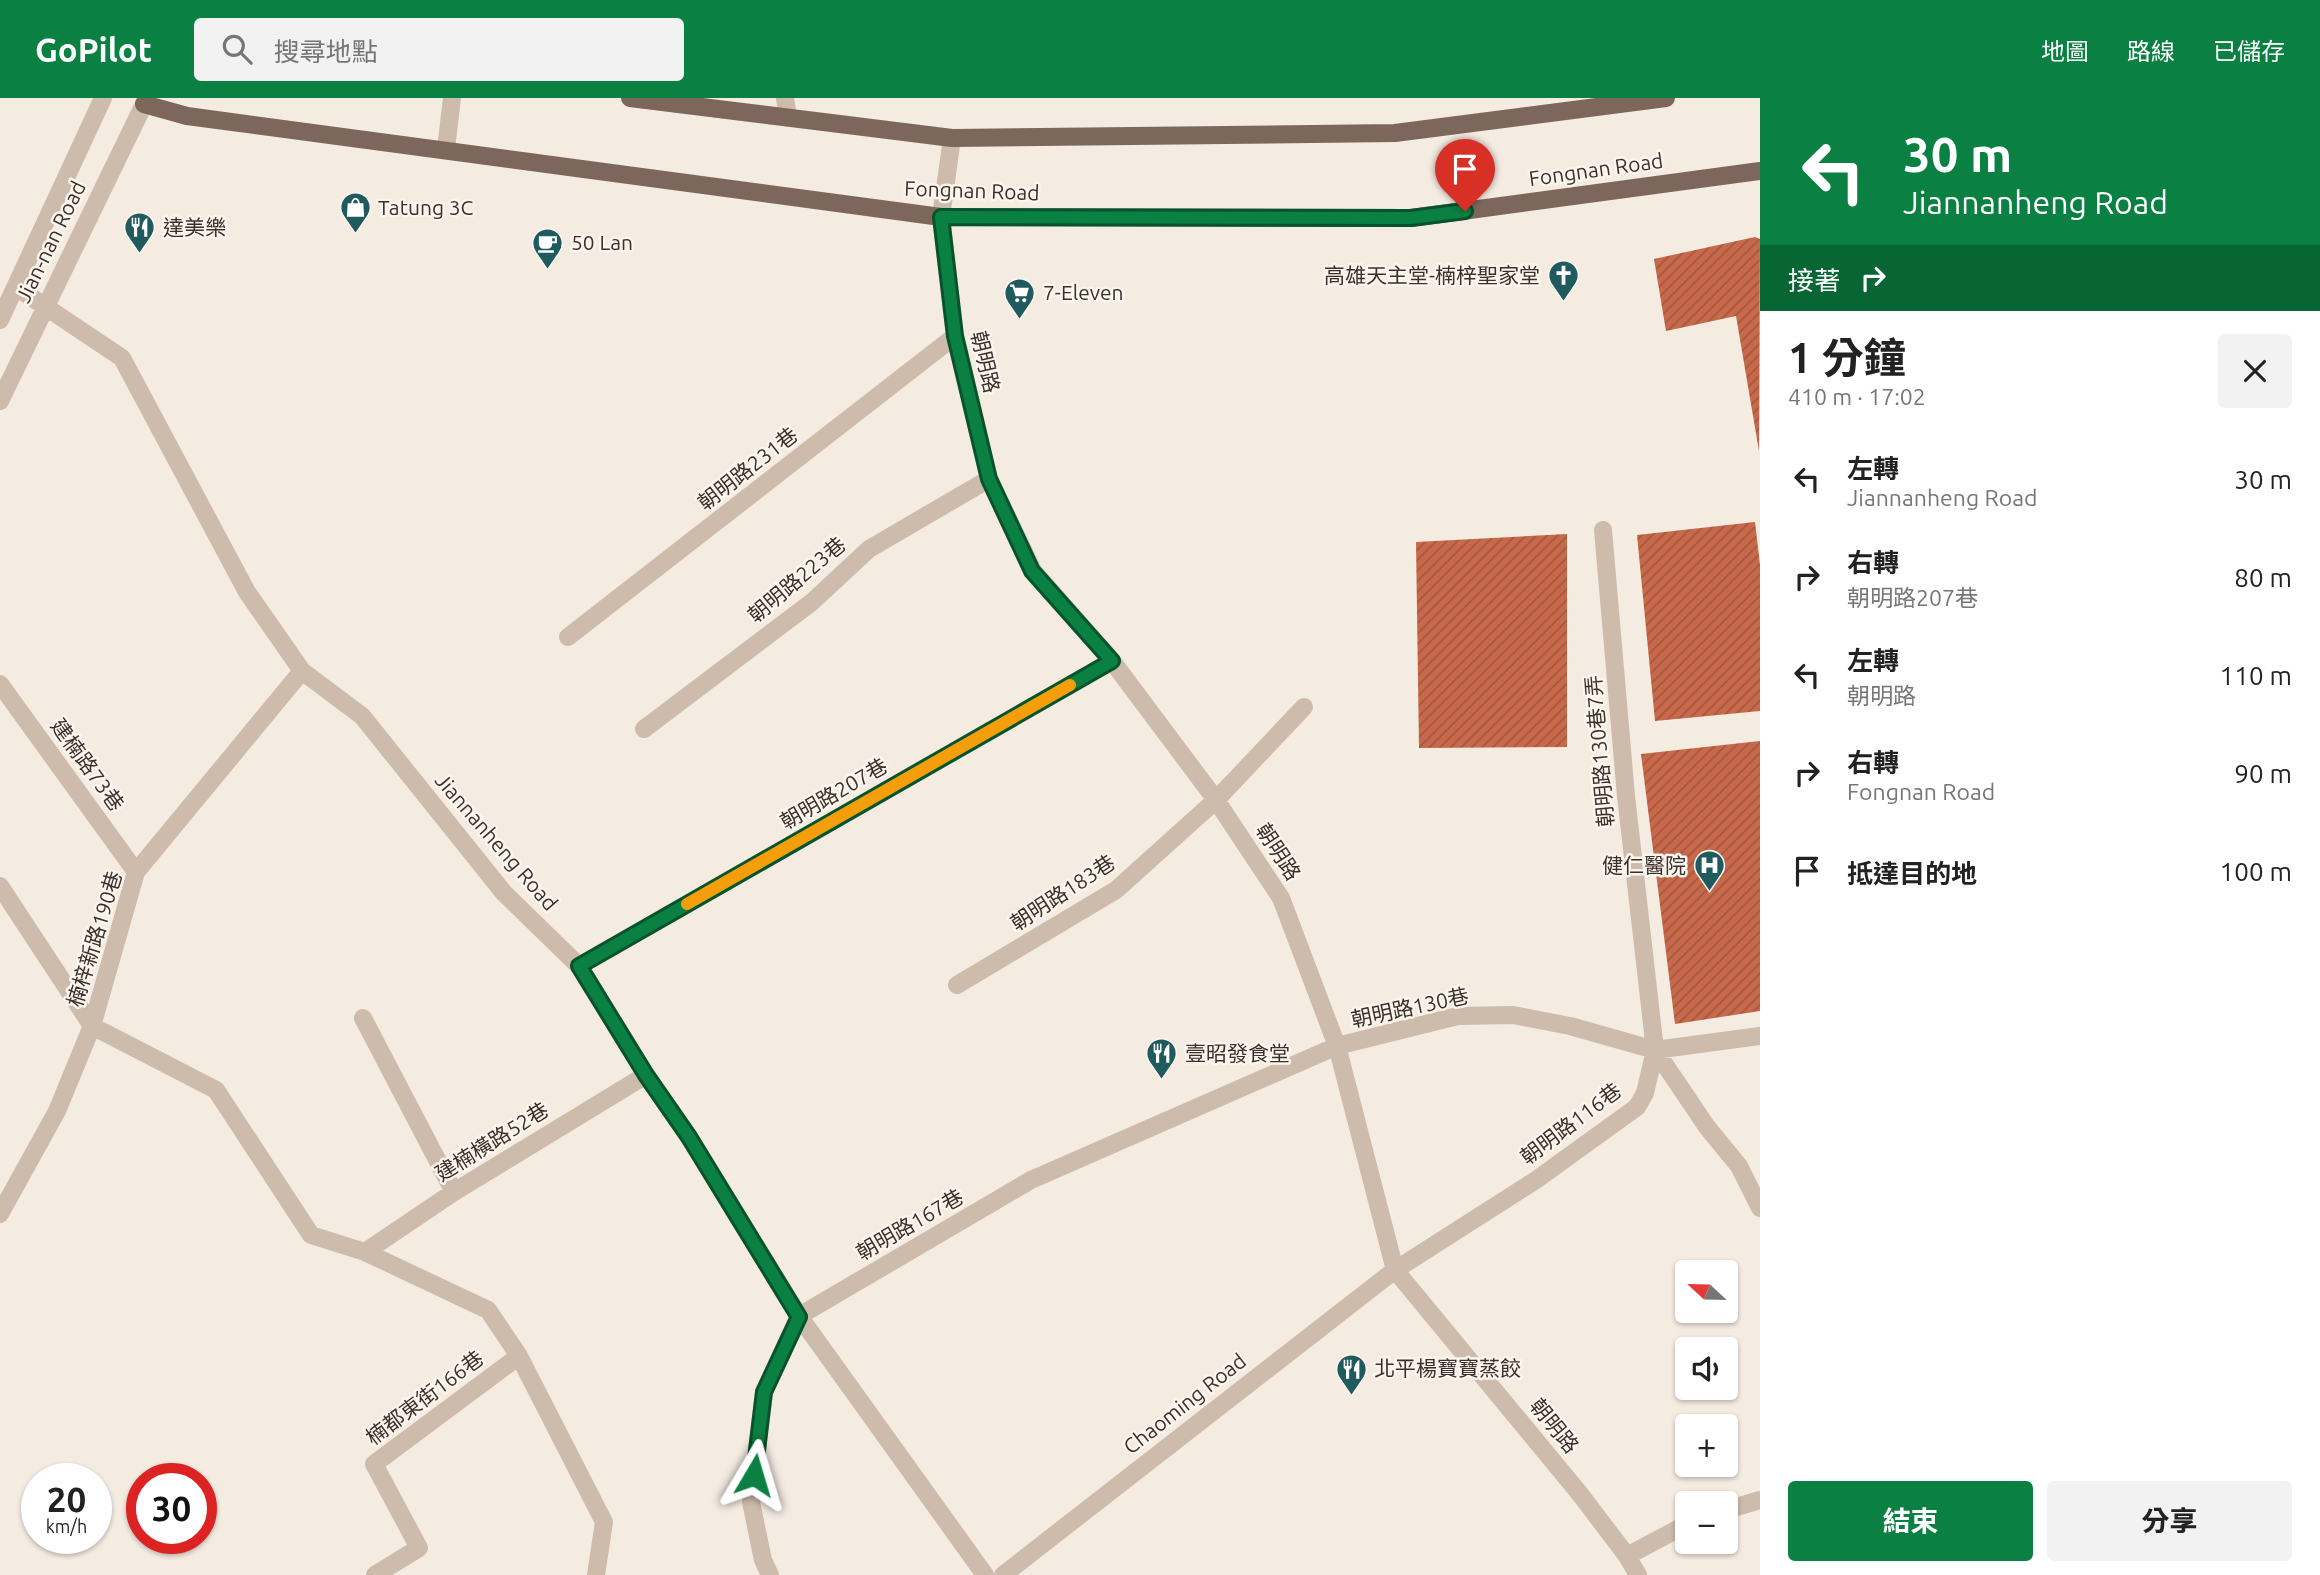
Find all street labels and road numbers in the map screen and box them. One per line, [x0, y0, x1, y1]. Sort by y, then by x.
street label: Fongnan Road [1527, 148, 1665, 190]
street label: Fongnan Road [904, 176, 1040, 204]
street label: Jian-nan Road [10, 177, 90, 306]
street label: 朝明路 [967, 328, 1005, 395]
street label: 朝明路231巷 [693, 422, 802, 514]
street label: 朝明路223巷 [743, 532, 850, 627]
street label: 朝明路130巷7弄 [1580, 674, 1618, 828]
street label: 建楠路73巷 [46, 714, 129, 815]
street label: 朝明路207巷 [776, 753, 891, 833]
street label: Jiannanheng Road [431, 768, 563, 915]
street label: 朝明路 [1252, 819, 1306, 884]
street label: 朝明路183巷 [1006, 850, 1119, 935]
street label: 楠梓新路190巷 [62, 868, 126, 1009]
street label: 朝明路130巷 [1349, 983, 1471, 1031]
street label: 朝明路116巷 [1515, 1078, 1625, 1169]
street label: 建楠橫路52巷 [431, 1097, 552, 1185]
street label: 朝明路167巷 [852, 1184, 967, 1264]
street label: 楠都東街166巷 [361, 1345, 488, 1449]
street label: Chaoming Road [1119, 1348, 1250, 1458]
street label: 朝明路 [1526, 1393, 1584, 1457]

